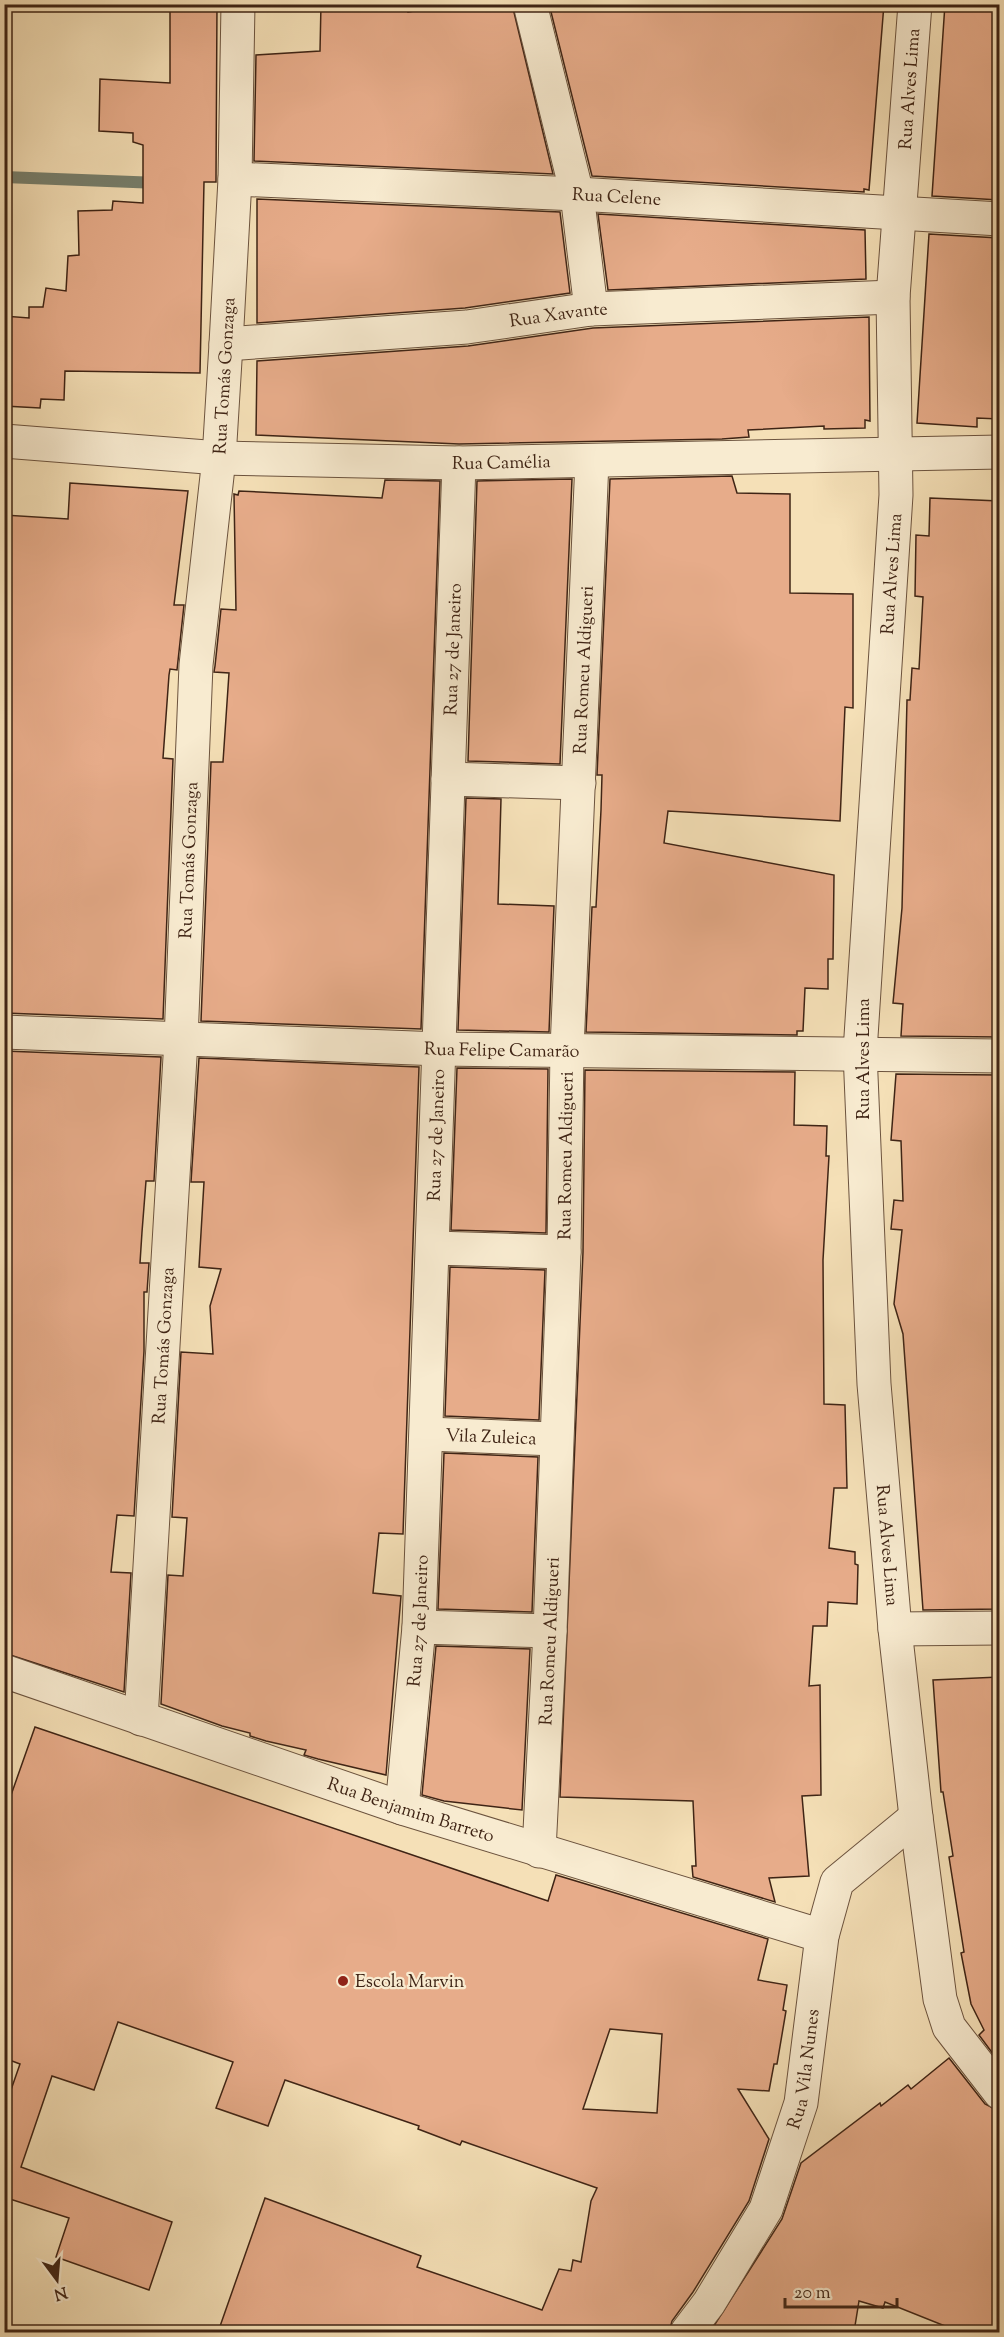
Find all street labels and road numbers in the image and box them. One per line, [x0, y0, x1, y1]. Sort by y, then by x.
street label: Rua Alves Lima [894, 28, 928, 151]
street label: Rua Celene [571, 183, 662, 214]
street label: Rua Tomás Gonzaga [208, 297, 244, 455]
street label: Rua Xavante [508, 297, 608, 336]
street label: Rua Camélia [451, 450, 551, 478]
street label: Rua Alves Lima [876, 513, 910, 636]
street label: Rua 27 de Janeiro [439, 583, 470, 716]
street label: Rua Romeu Aldigueri [569, 585, 602, 755]
street label: Rua Tomás Gonzaga [174, 781, 206, 939]
street label: Rua Alves Lima [852, 998, 878, 1120]
street label: Rua Felipe Camarão [423, 1037, 580, 1066]
street label: Rua 27 de Janeiro [423, 1068, 453, 1202]
street label: Rua Romeu Aldigueri [553, 1071, 582, 1240]
street label: Rua Tomás Gonzaga [147, 1267, 183, 1425]
street label: Vila Zuleica [445, 1424, 537, 1453]
street label: Rua Alves Lima [868, 1483, 904, 1607]
street label: Rua 27 de Janeiro [402, 1554, 436, 1688]
street label: Rua Romeu Aldigueri [534, 1557, 568, 1726]
street label: Rua Benjamim Barreto [323, 1772, 497, 1850]
street label: Rua Vila Nunes [782, 2008, 828, 2133]

